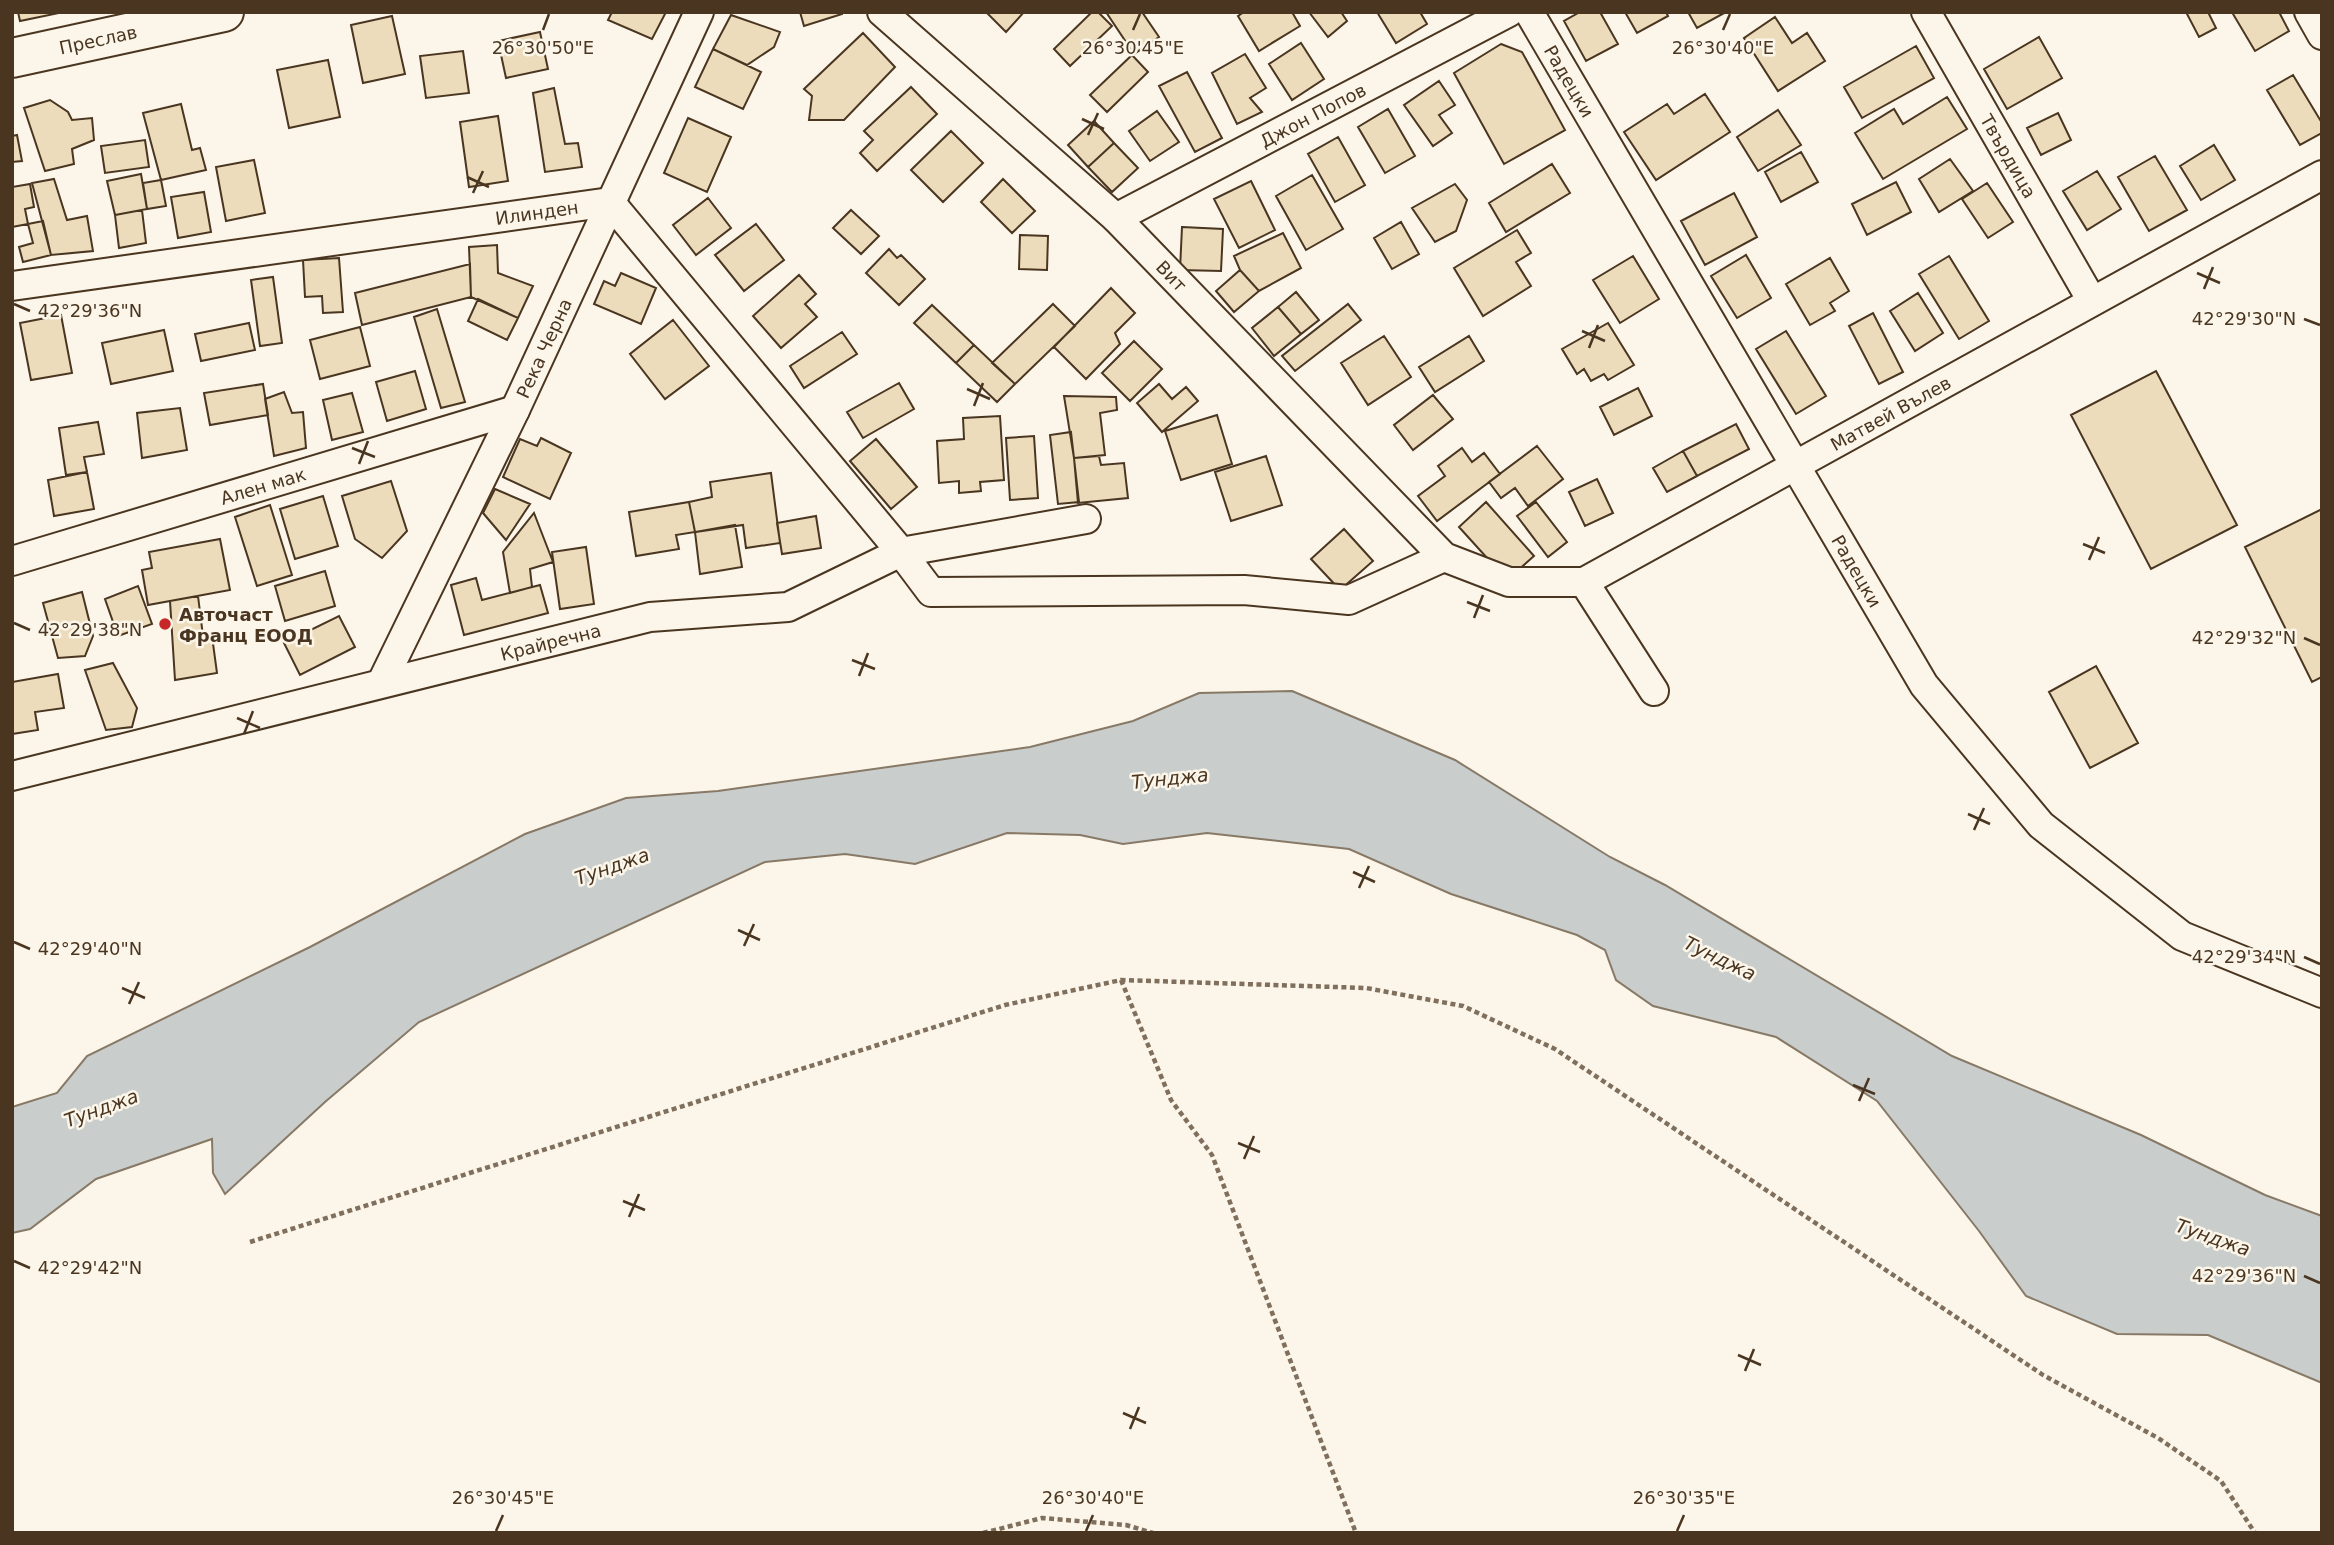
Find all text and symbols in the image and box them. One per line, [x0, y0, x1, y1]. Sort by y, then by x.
street label: Преслав [57, 21, 139, 58]
text: 26°30'50"E [492, 37, 594, 58]
text: 26°30'45"E [1082, 37, 1184, 58]
text: 26°30'40"E [1672, 37, 1774, 58]
street label: Радецки [1540, 41, 1599, 121]
street label: Джон Попов [1256, 79, 1369, 151]
street label: Твърдица [1976, 109, 2041, 202]
street label: Илинден [494, 196, 580, 229]
street label: Вит [1152, 256, 1191, 295]
street label: Река Черна [512, 295, 576, 401]
text: 42°29'36"N [38, 300, 142, 321]
text: 42°29'30"N [2192, 308, 2296, 329]
street label: Матвей Вълев [1826, 371, 1954, 455]
street label: Ален мак [218, 463, 308, 508]
street label: Радецки [1828, 531, 1886, 611]
place label: Авточаст Франц ЕООД [179, 604, 313, 646]
marker: Авточаст Франц ЕООД [157, 616, 173, 632]
text: 42°29'38"N [38, 619, 142, 640]
street label: Крайречна [498, 619, 603, 664]
text: 42°29'32"N [2192, 627, 2296, 648]
water label: Тунджа [1130, 763, 1210, 793]
water label: Тунджа [572, 843, 652, 889]
water label: Тунджа [1680, 931, 1760, 985]
text: 42°29'40"N [38, 938, 142, 959]
text: 42°29'34"N [2192, 946, 2296, 967]
water label: Тунджа [61, 1084, 141, 1132]
water label: Тунджа [2173, 1214, 2253, 1260]
text: 42°29'42"N [38, 1257, 142, 1278]
text: 42°29'36"N [2192, 1265, 2296, 1286]
text: 26°30'45"E [452, 1487, 554, 1508]
text: 26°30'40"E [1042, 1487, 1144, 1508]
text: 26°30'35"E [1633, 1487, 1735, 1508]

